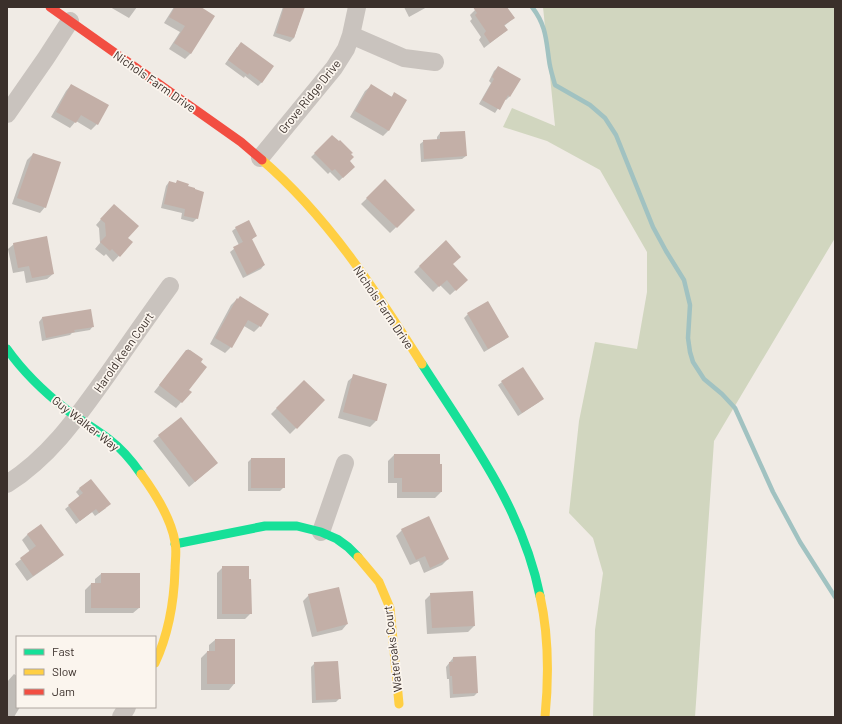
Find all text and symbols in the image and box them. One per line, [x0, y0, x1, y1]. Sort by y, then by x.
street label: Nichols Farm Drive [111, 47, 199, 115]
street label: Grove Ridge Drive [275, 56, 343, 136]
street label: Nichols Farm Drive [351, 263, 417, 351]
street label: Harold Keen Court [90, 309, 156, 395]
street label: Guy Walker Way [50, 393, 123, 454]
street label: Wateroaks Court [380, 605, 404, 693]
legend [16, 636, 156, 708]
text: Fast [52, 644, 75, 658]
text: Slow [52, 664, 77, 678]
text: Jam [52, 684, 75, 698]

